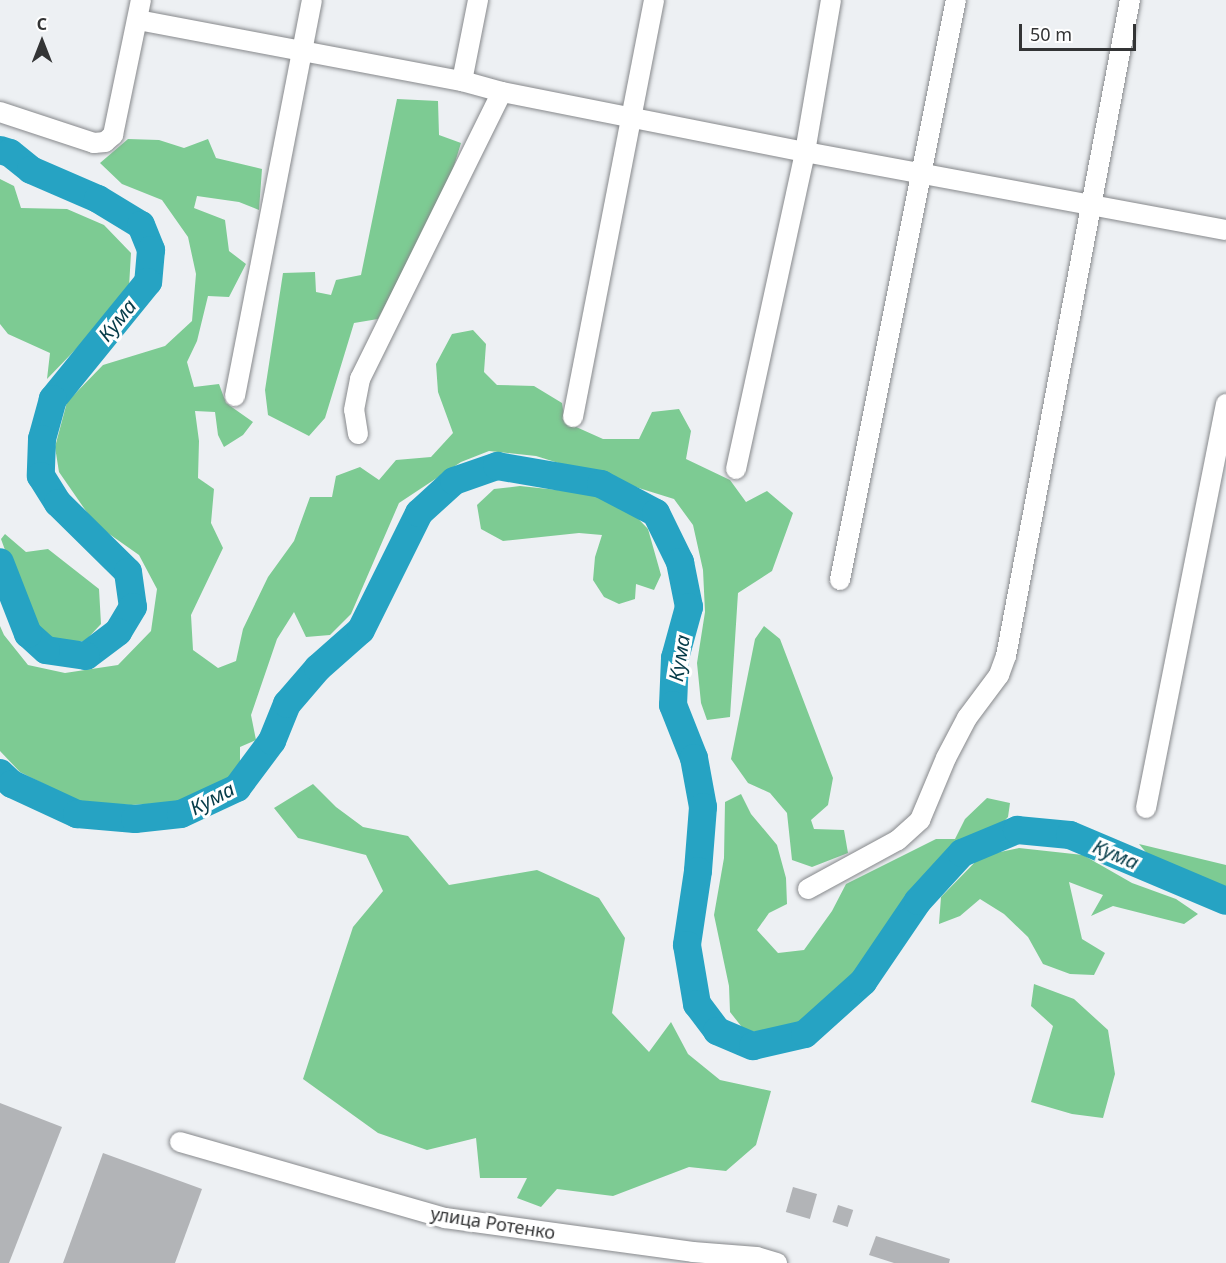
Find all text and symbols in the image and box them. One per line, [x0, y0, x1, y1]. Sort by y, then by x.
north arrow [12, 12, 72, 72]
scale bar [1022, 12, 1139, 50]
text: С [37, 13, 47, 35]
text: 50 m [1030, 22, 1072, 46]
water label: Кума [93, 294, 141, 346]
water label: Кума [663, 633, 695, 683]
water label: Кума [186, 776, 238, 820]
water label: Кума [1090, 834, 1142, 874]
street label: улица Ротенко [429, 1202, 557, 1244]

